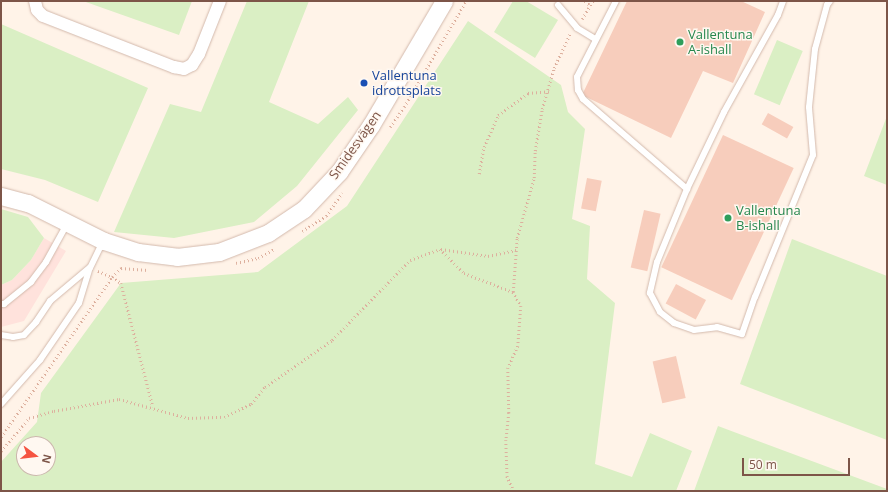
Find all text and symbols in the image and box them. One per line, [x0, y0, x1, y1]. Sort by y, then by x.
place label: Vallentuna A-ishall [688, 27, 753, 58]
marker: Vallentuna A-ishall [675, 37, 685, 47]
place label: Vallentuna idrottsplats [372, 68, 441, 99]
marker: Vallentuna idrottsplats [359, 78, 369, 88]
street label: Smidesvägen [326, 108, 384, 182]
place label: Vallentuna B-ishall [736, 203, 801, 234]
marker: Vallentuna B-ishall [723, 213, 733, 223]
north arrow [16, 436, 56, 476]
scale bar [744, 450, 852, 476]
text: N [39, 453, 56, 465]
text: 50 m [749, 456, 777, 473]

